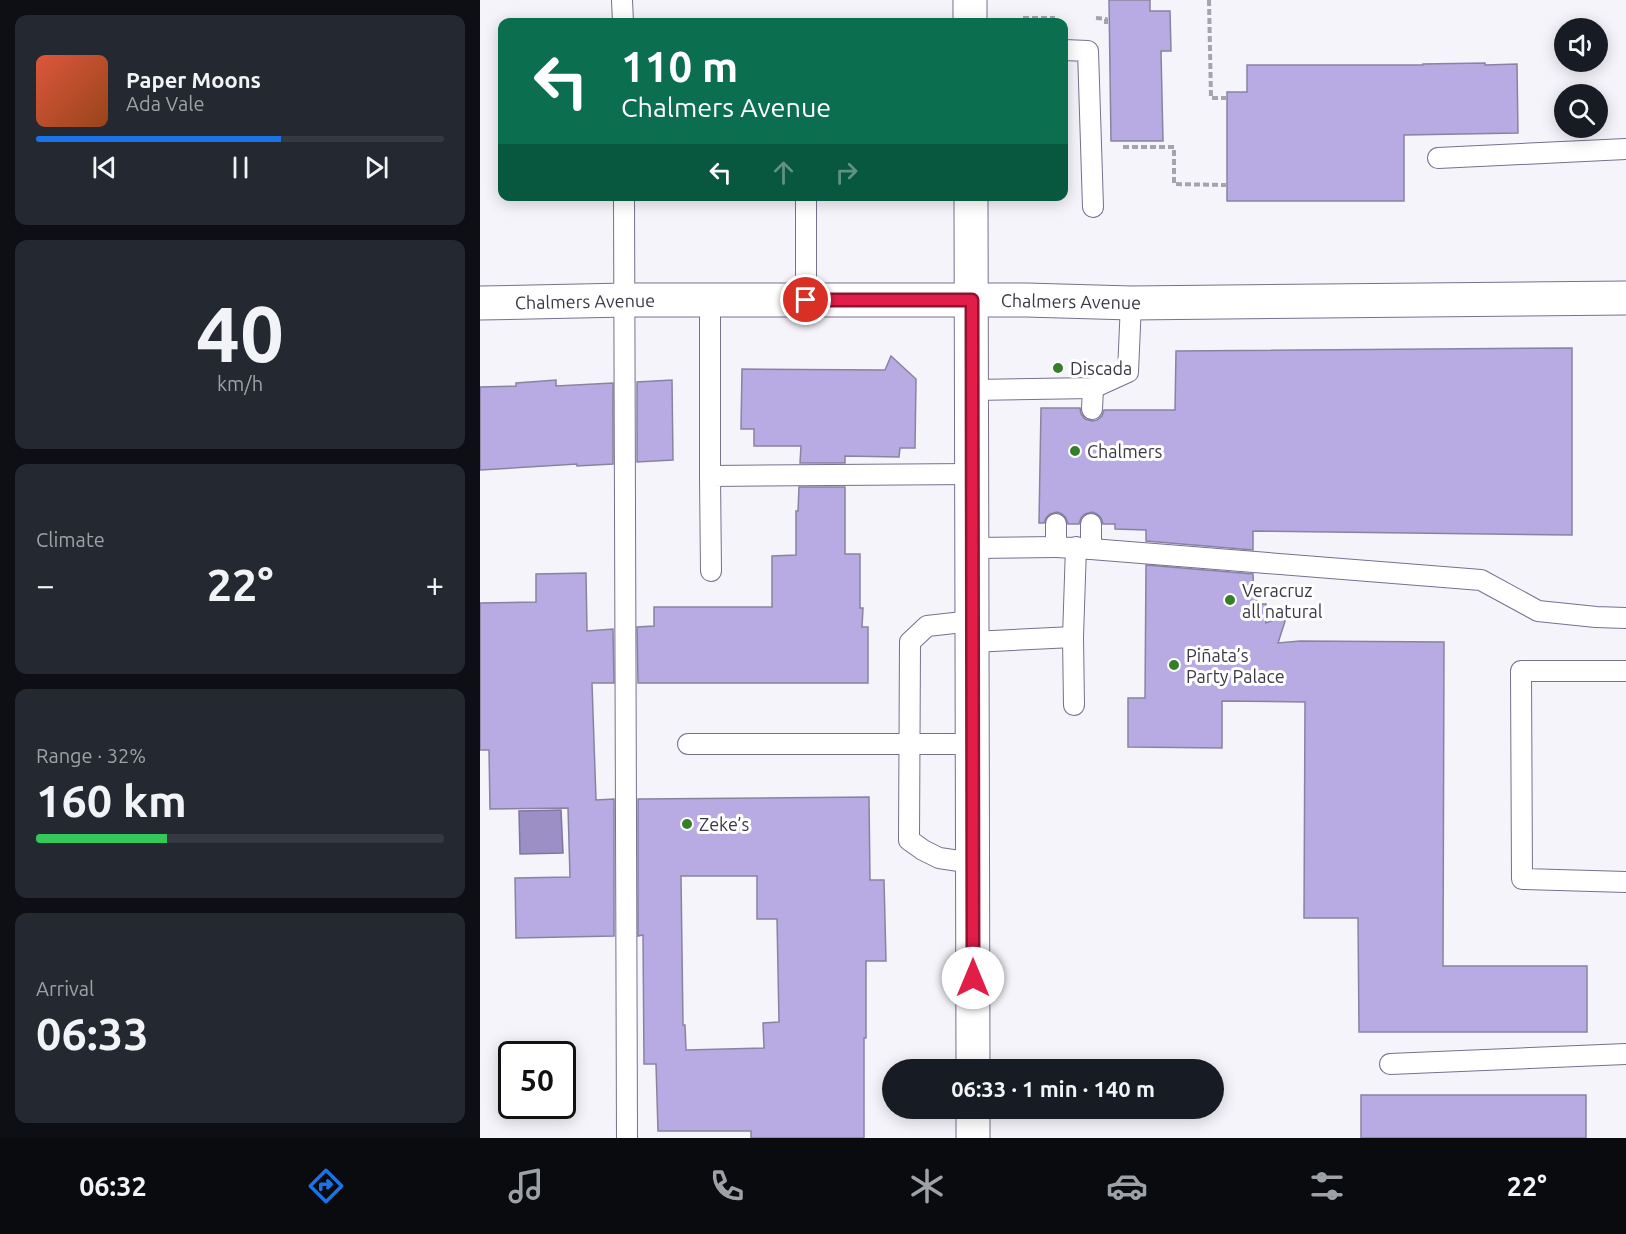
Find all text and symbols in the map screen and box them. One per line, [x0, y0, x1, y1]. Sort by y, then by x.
map controls [1554, 18, 1608, 138]
button: sound [1554, 18, 1608, 72]
icon: left [522, 42, 600, 120]
text: 110 m [621, 43, 738, 90]
text: Paper Moons [126, 67, 261, 92]
button: search [1554, 84, 1608, 138]
text: Ada Vale [126, 92, 204, 115]
text: Chalmers Avenue [621, 92, 831, 122]
icon: previous [88, 151, 121, 184]
icon: pause [224, 151, 257, 184]
icon: next [360, 151, 393, 184]
icon: left [704, 156, 737, 189]
icon: ahead [767, 156, 800, 189]
icon: right [830, 156, 863, 189]
pin [780, 274, 831, 325]
icon: arrive [789, 283, 822, 316]
text: 40 [196, 289, 284, 377]
street label: Chalmers Avenue [515, 290, 655, 312]
street label: Chalmers Avenue [1001, 290, 1141, 312]
place label: Discada [1070, 358, 1132, 378]
marker: Discada [1051, 361, 1065, 375]
text: km/h [217, 372, 263, 395]
place label: Chalmers [1087, 441, 1163, 461]
marker: Chalmers [1068, 444, 1082, 458]
text: Climate [36, 528, 105, 551]
text: 22° [207, 559, 273, 610]
text: − [36, 566, 55, 603]
text: + [425, 566, 444, 603]
place label: Veracruz all natural [1242, 580, 1323, 621]
marker: Veracruz all natural [1223, 593, 1237, 607]
place label: Piñata’s Party Palace [1186, 645, 1285, 686]
marker: Piñata’s Party Palace [1167, 658, 1181, 672]
text: Range · 32% [36, 744, 146, 767]
text: 160 km [36, 775, 187, 826]
place label: Zeke’s [699, 814, 750, 834]
marker: Zeke’s [680, 817, 694, 831]
position arrow [941, 946, 1005, 1010]
text: Arrival [36, 977, 94, 1000]
text: 06:33 [36, 1008, 149, 1059]
speed limit sign: 50 [498, 1041, 576, 1119]
text: 06:33 · 1 min · 140 m [951, 1076, 1155, 1101]
icon: directions [305, 1165, 347, 1207]
icon: music [505, 1165, 547, 1207]
icon: phone [706, 1165, 748, 1207]
icon: climate [906, 1165, 948, 1207]
icon: car [1106, 1165, 1148, 1207]
icon: filters [1306, 1165, 1348, 1207]
text: 06:32 [79, 1171, 147, 1201]
text: 22° [1507, 1171, 1547, 1201]

